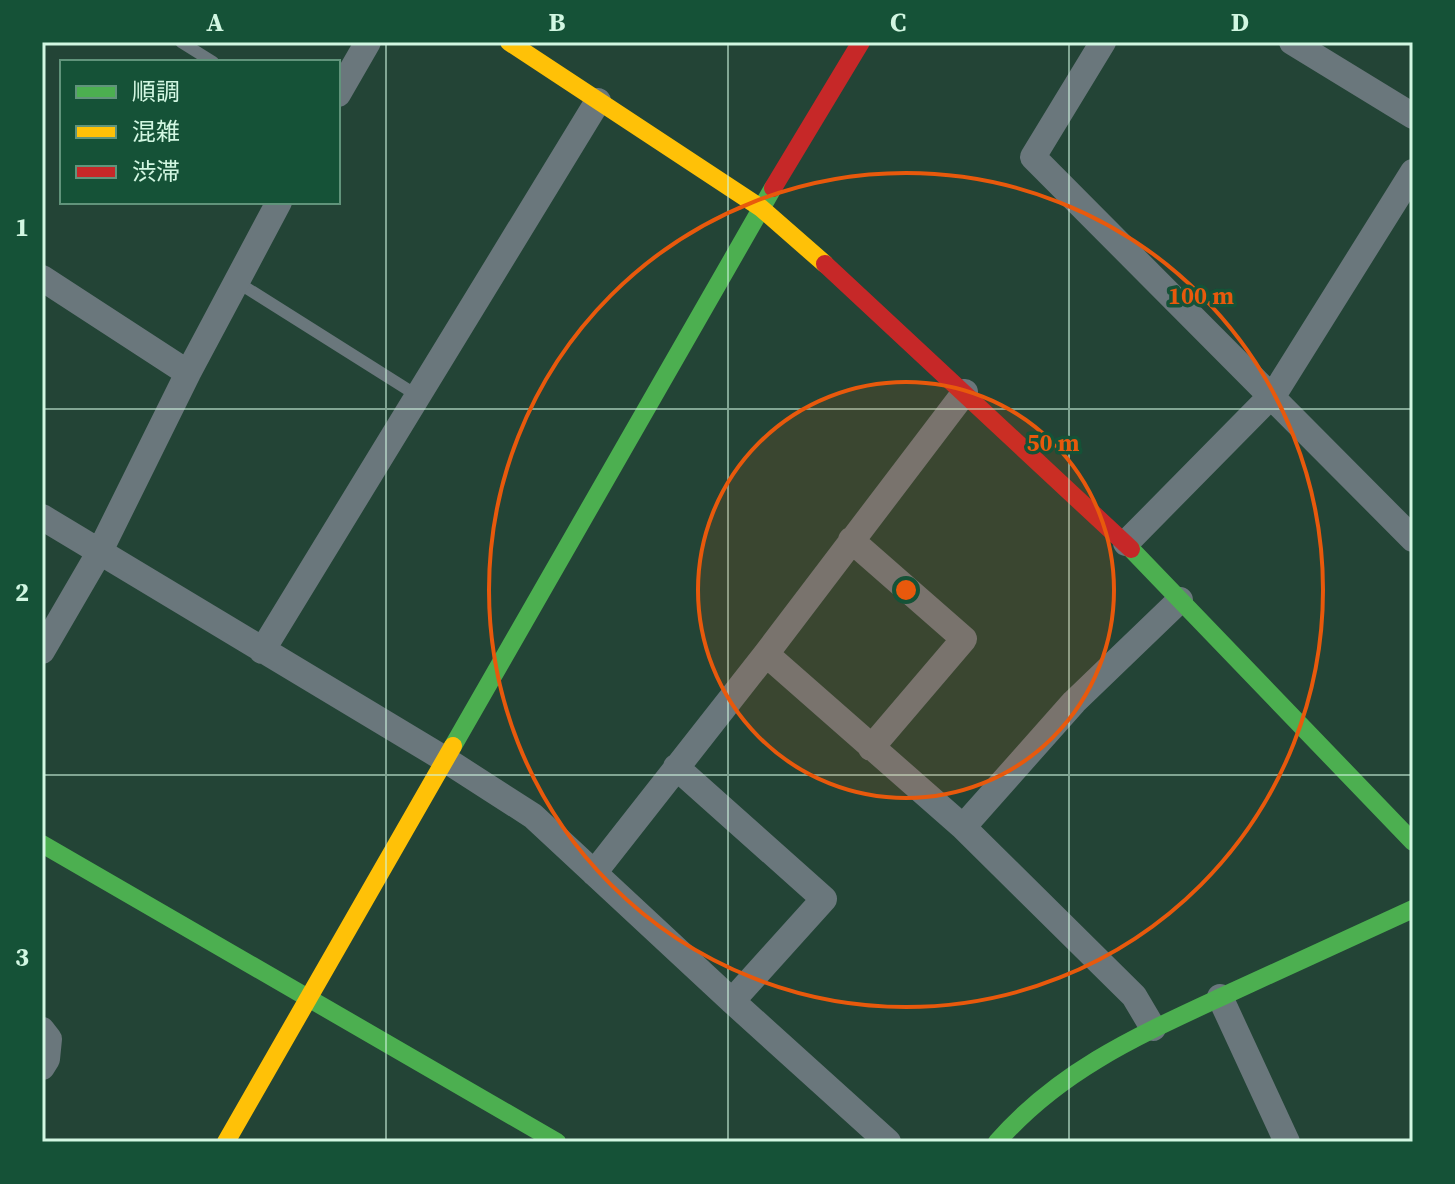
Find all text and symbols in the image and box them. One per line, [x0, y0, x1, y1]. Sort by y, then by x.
text: A [206, 4, 224, 40]
text: B [549, 4, 566, 40]
text: C [890, 4, 906, 40]
text: D [1231, 4, 1249, 40]
legend [60, 60, 340, 204]
text: 順調 [132, 75, 180, 108]
text: 混雑 [132, 115, 180, 148]
text: 渋滞 [132, 155, 180, 188]
text: 1 [15, 209, 29, 245]
text: 100 m [1168, 279, 1234, 312]
text: 50 m [1027, 426, 1080, 459]
text: 2 [15, 574, 29, 610]
centre of rings [892, 576, 920, 604]
text: 3 [15, 939, 29, 975]

